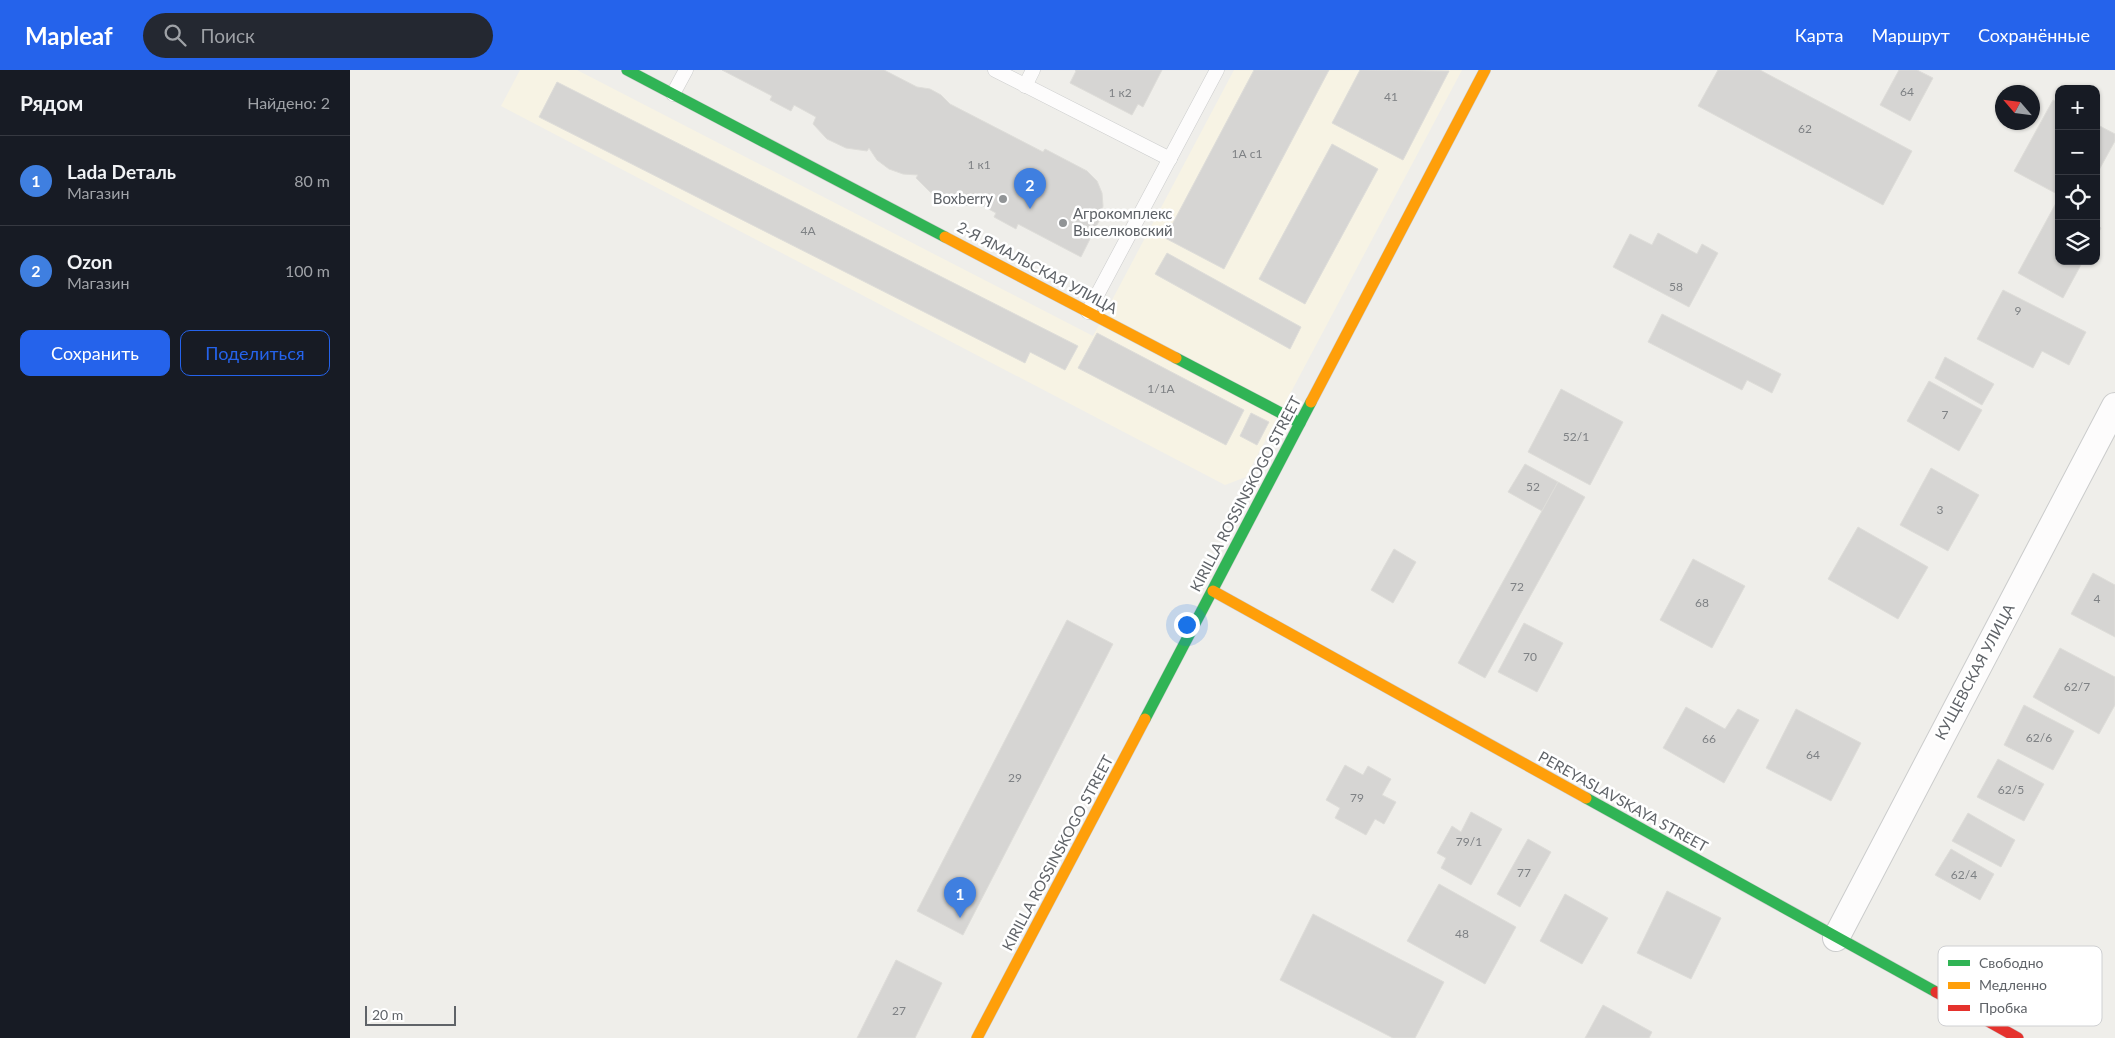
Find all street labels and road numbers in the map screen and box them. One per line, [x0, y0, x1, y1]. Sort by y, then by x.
street label: 2-Я ЯМАЛЬСКАЯ УЛИЦА [954, 217, 1121, 317]
street label: KIRILLA ROSSINSKOGO STREET [1186, 393, 1304, 594]
street label: КУЩЕВСКАЯ УЛИЦА [1931, 600, 2018, 743]
street label: PEREYASLAVSKAYA STREET [1536, 747, 1711, 855]
street label: KIRILLA ROSSINSKOGO STREET [998, 752, 1116, 953]

